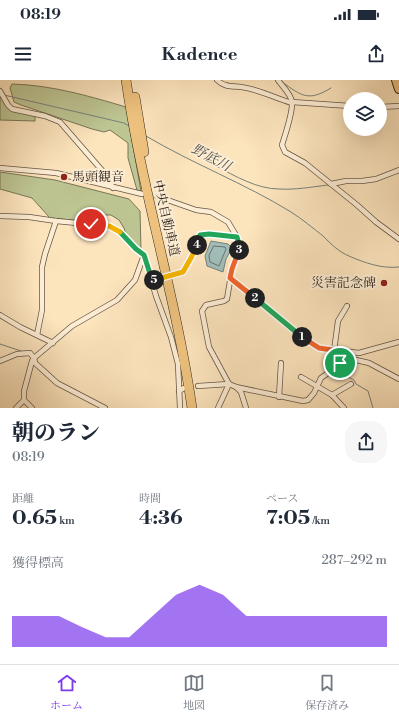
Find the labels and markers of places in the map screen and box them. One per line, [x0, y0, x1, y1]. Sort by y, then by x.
place label: 馬頭観音 [72, 169, 124, 185]
marker: 馬頭観音 [59, 172, 69, 182]
pin [74, 207, 108, 241]
pin: 4 [187, 235, 207, 255]
pin: 3 [229, 240, 249, 260]
pin: 5 [144, 270, 164, 290]
place label: 災害記念碑 [311, 275, 376, 291]
marker: 災害記念碑 [379, 278, 389, 288]
pin: 2 [245, 288, 265, 308]
pin: 1 [292, 327, 312, 347]
pin [323, 346, 357, 380]

